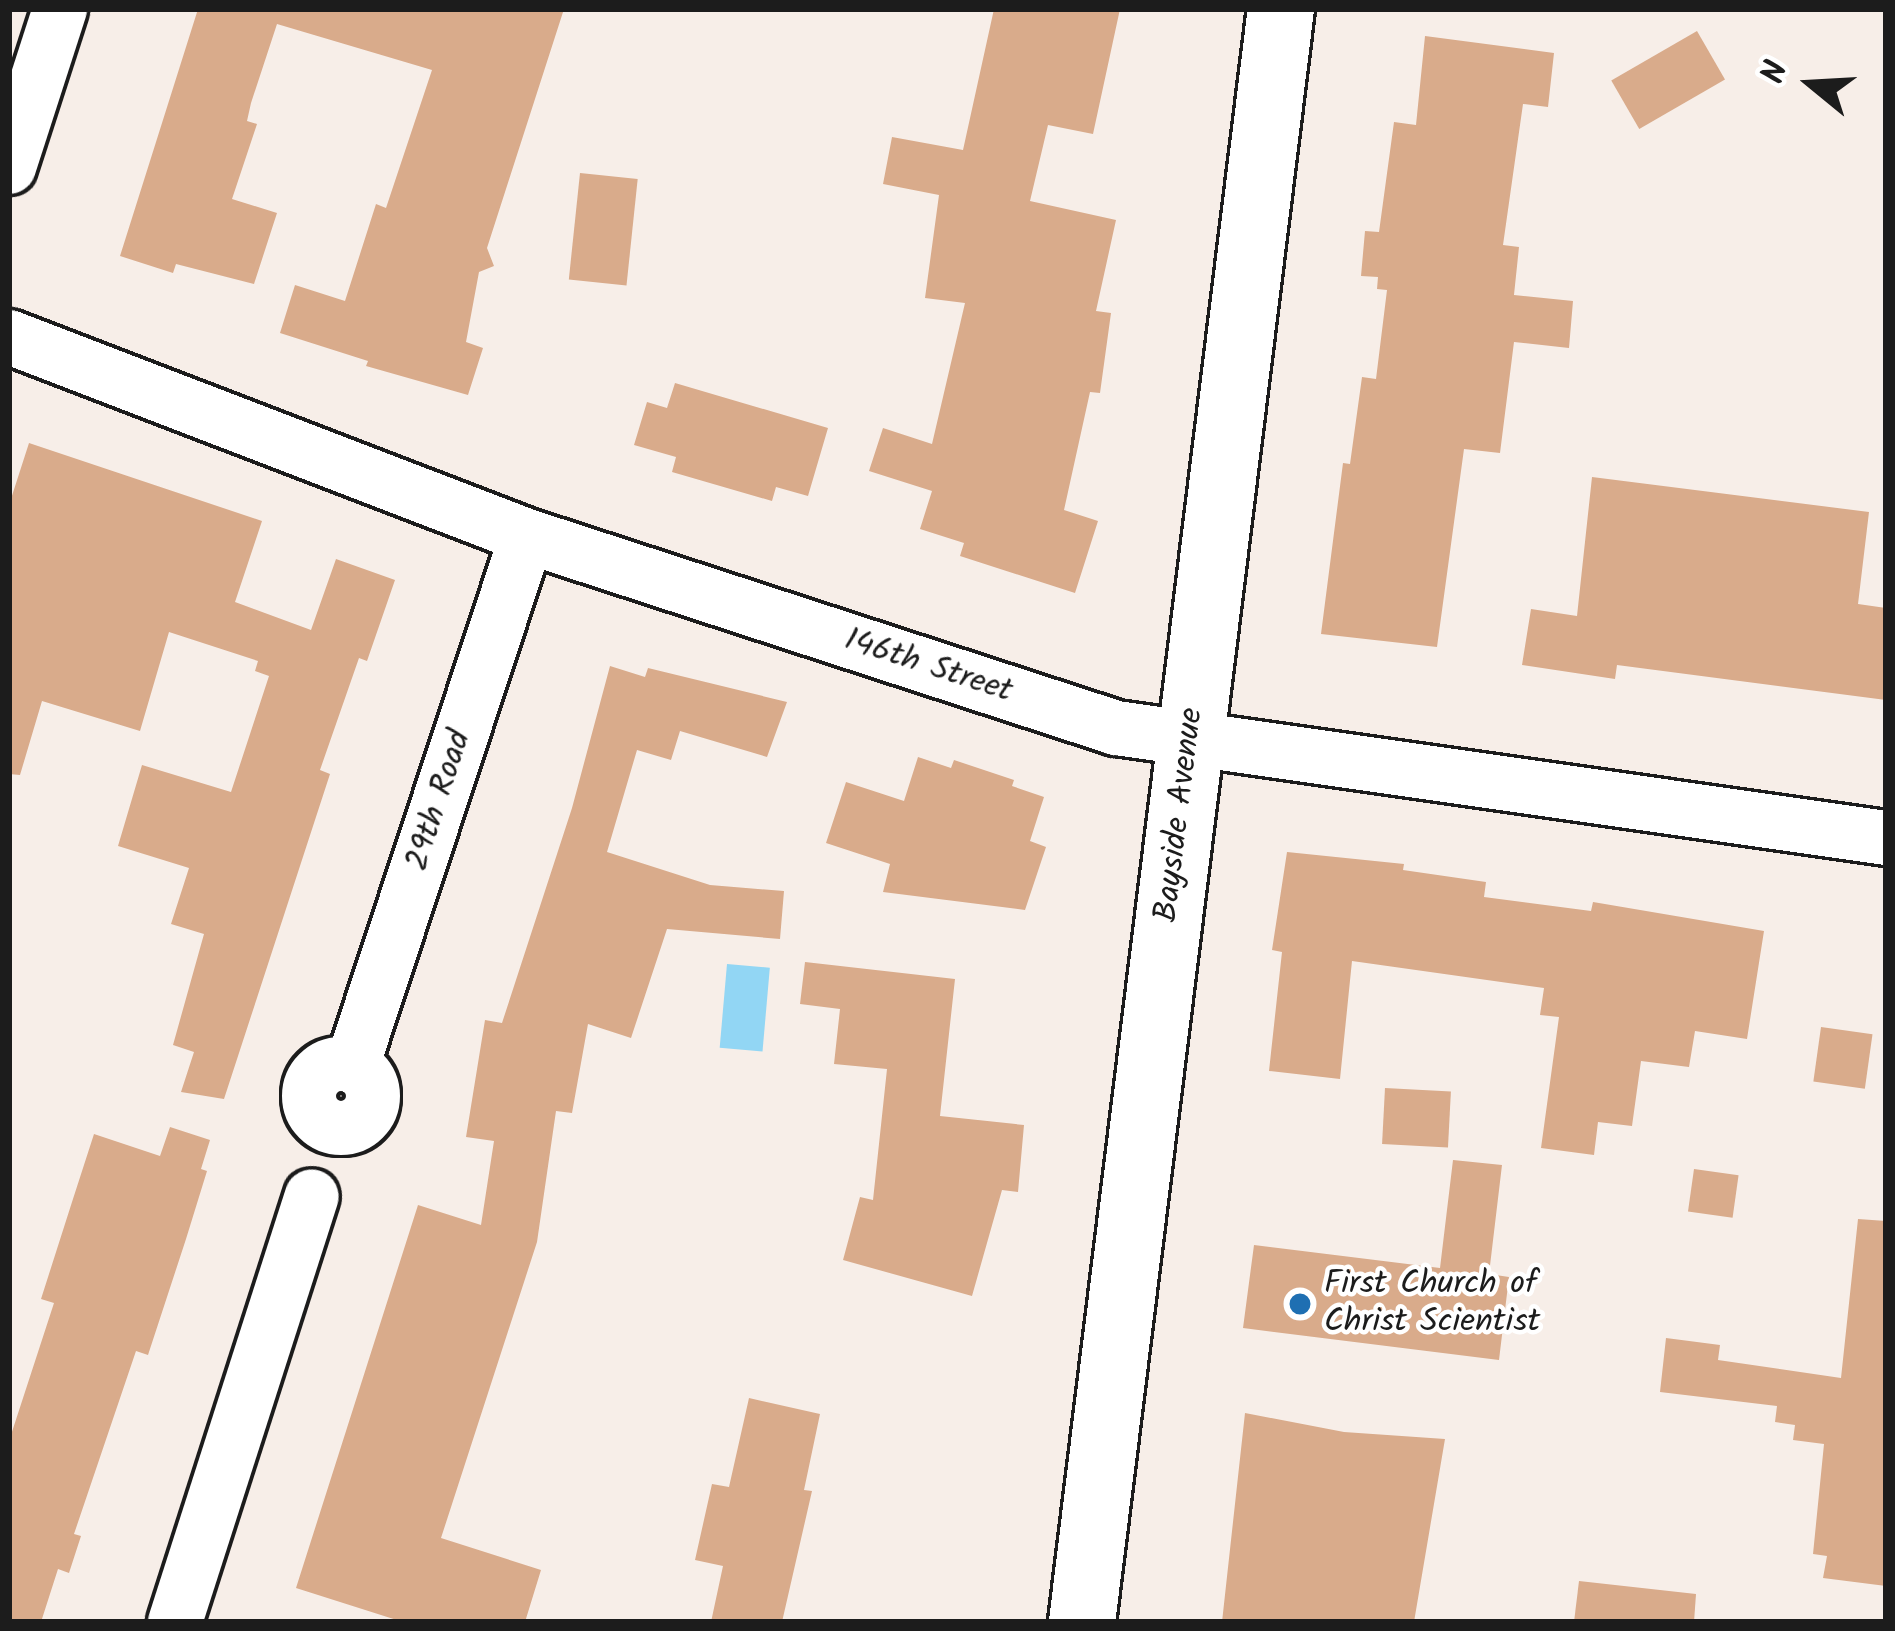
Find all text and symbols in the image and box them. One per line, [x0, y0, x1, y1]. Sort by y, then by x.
north arrow [1751, 24, 1871, 144]
text: N [1748, 55, 1805, 91]
street label: 146th Street [839, 621, 1017, 713]
street label: Bayside Avenue [1147, 706, 1213, 924]
street label: 29th Road [399, 726, 481, 876]
place label: First Church of Christ Scientist [1324, 1265, 1540, 1343]
marker: First Church of Christ Scientist [1287, 1291, 1313, 1317]

